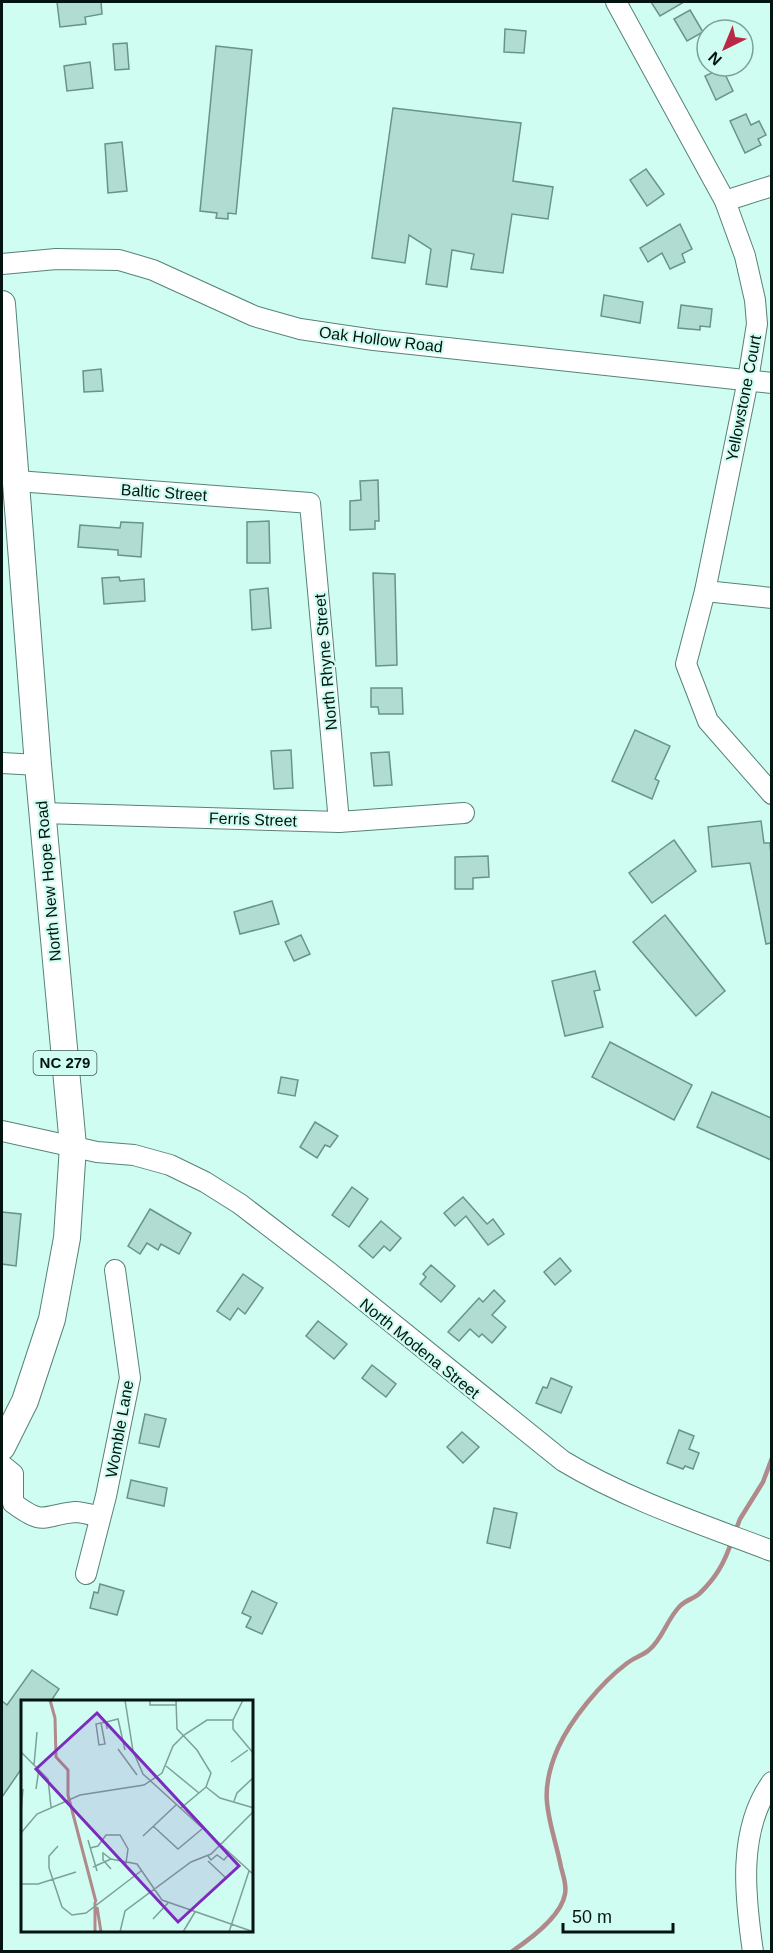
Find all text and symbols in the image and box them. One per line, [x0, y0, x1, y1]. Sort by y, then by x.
north arrow [695, 18, 755, 78]
text: N [705, 48, 725, 69]
street label: Oak Hollow Road [318, 323, 444, 356]
street label: Yellowstone Court [723, 333, 764, 463]
street label: Baltic Street [120, 481, 208, 504]
street label: North Rhyne Street [311, 592, 340, 731]
street label: North New Hope Road [33, 800, 64, 962]
street label: Ferris Street [209, 809, 298, 830]
road number: NC 279 [34, 1051, 97, 1075]
street label: North Modena Street [357, 1295, 483, 1402]
street label: Womble Lane [103, 1379, 136, 1479]
inset map [21, 1700, 254, 1932]
scale bar [563, 1896, 672, 1934]
text: 50 m [572, 1907, 612, 1927]

